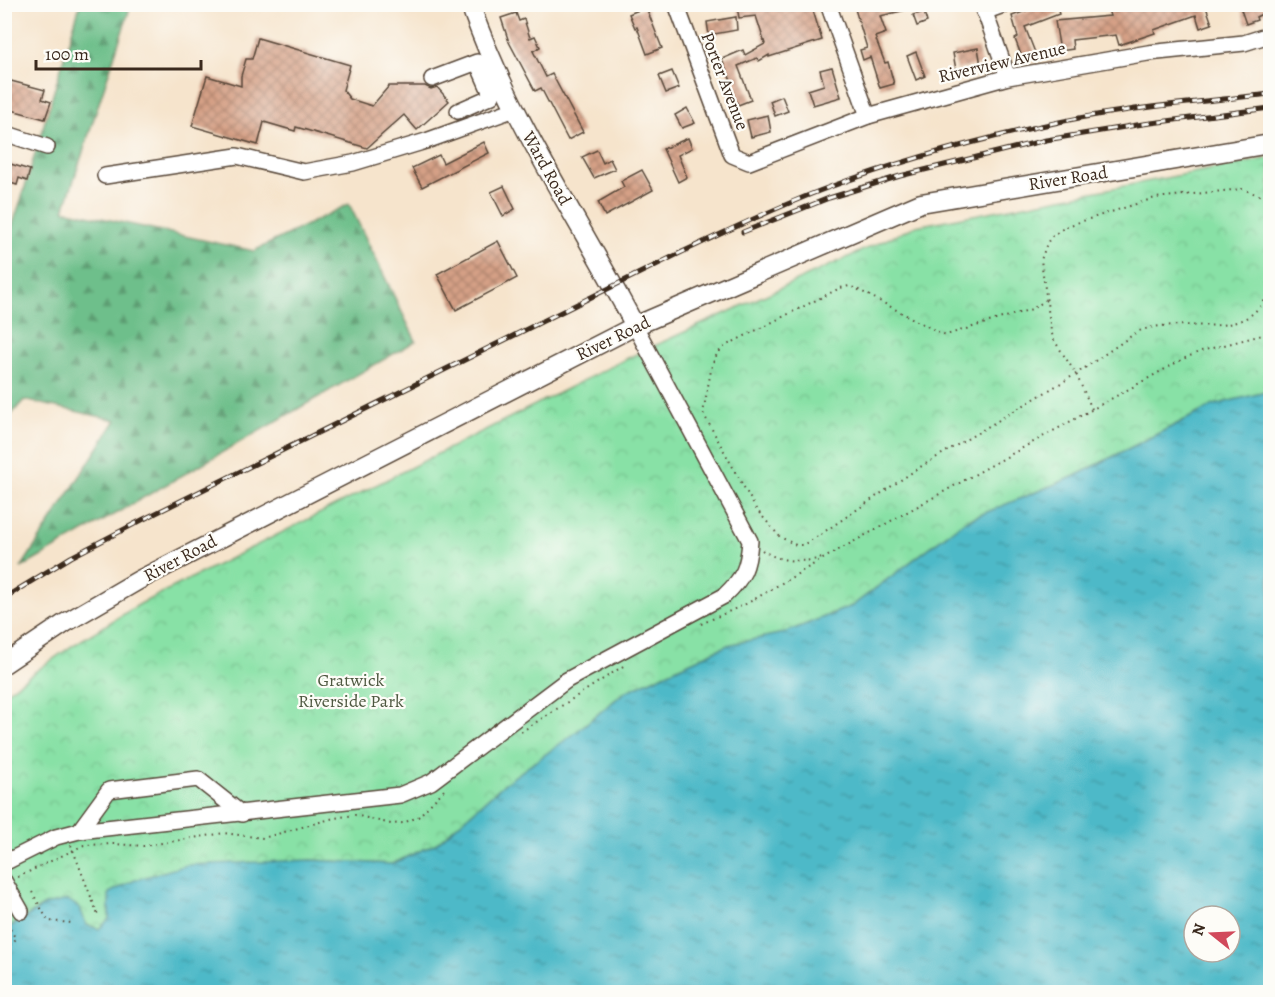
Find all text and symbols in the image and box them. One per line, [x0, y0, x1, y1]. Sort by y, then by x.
street label: Porter Avenue [695, 29, 755, 133]
scale bar [36, 33, 201, 71]
street label: Riverview Avenue [936, 36, 1068, 88]
text: 100 m [45, 42, 89, 66]
street label: Ward Road [516, 126, 577, 210]
street label: River Road [1027, 160, 1110, 196]
street label: River Road [572, 310, 654, 366]
street label: River Road [139, 529, 221, 587]
park label: Gratwick Riverside Park [298, 668, 404, 713]
north arrow [1182, 904, 1242, 964]
text: N [1186, 920, 1211, 939]

